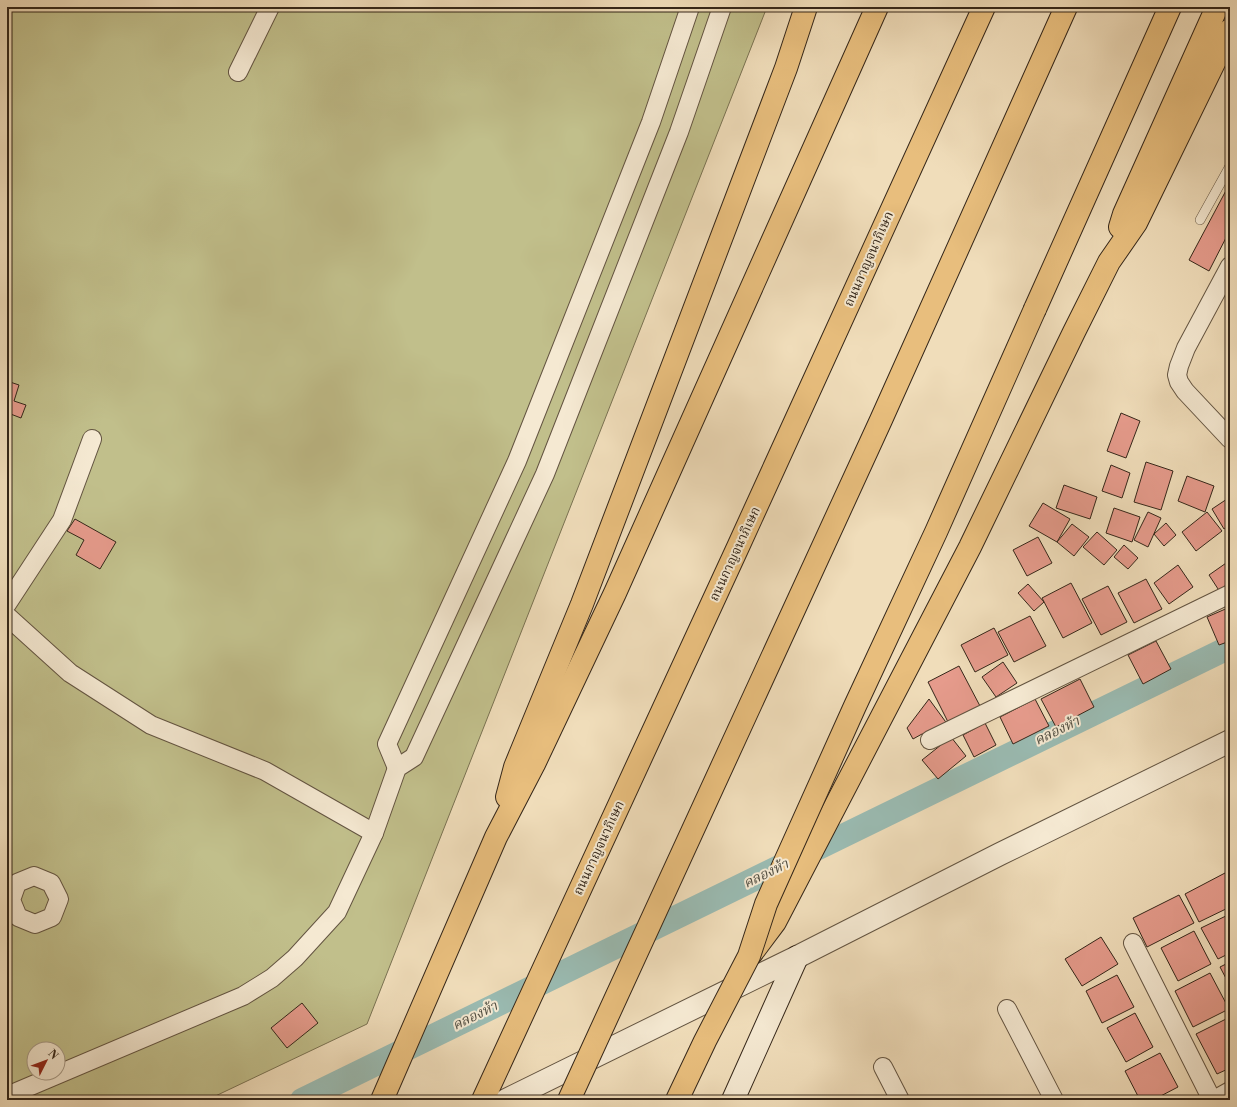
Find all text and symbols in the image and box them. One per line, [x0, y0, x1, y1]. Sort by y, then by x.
street label: ถนนกาญจนาภิเษก [841, 209, 897, 309]
street label: ถนนกาญจนาภิเษก [706, 504, 764, 604]
water label: คลองห้า [1031, 712, 1084, 750]
street label: ถนนกาญจนาภิเษก [570, 798, 628, 898]
water label: คลองห้า [740, 855, 793, 893]
water label: คลองห้า [449, 997, 502, 1035]
north arrow [26, 1041, 66, 1081]
text: N [45, 1047, 61, 1063]

